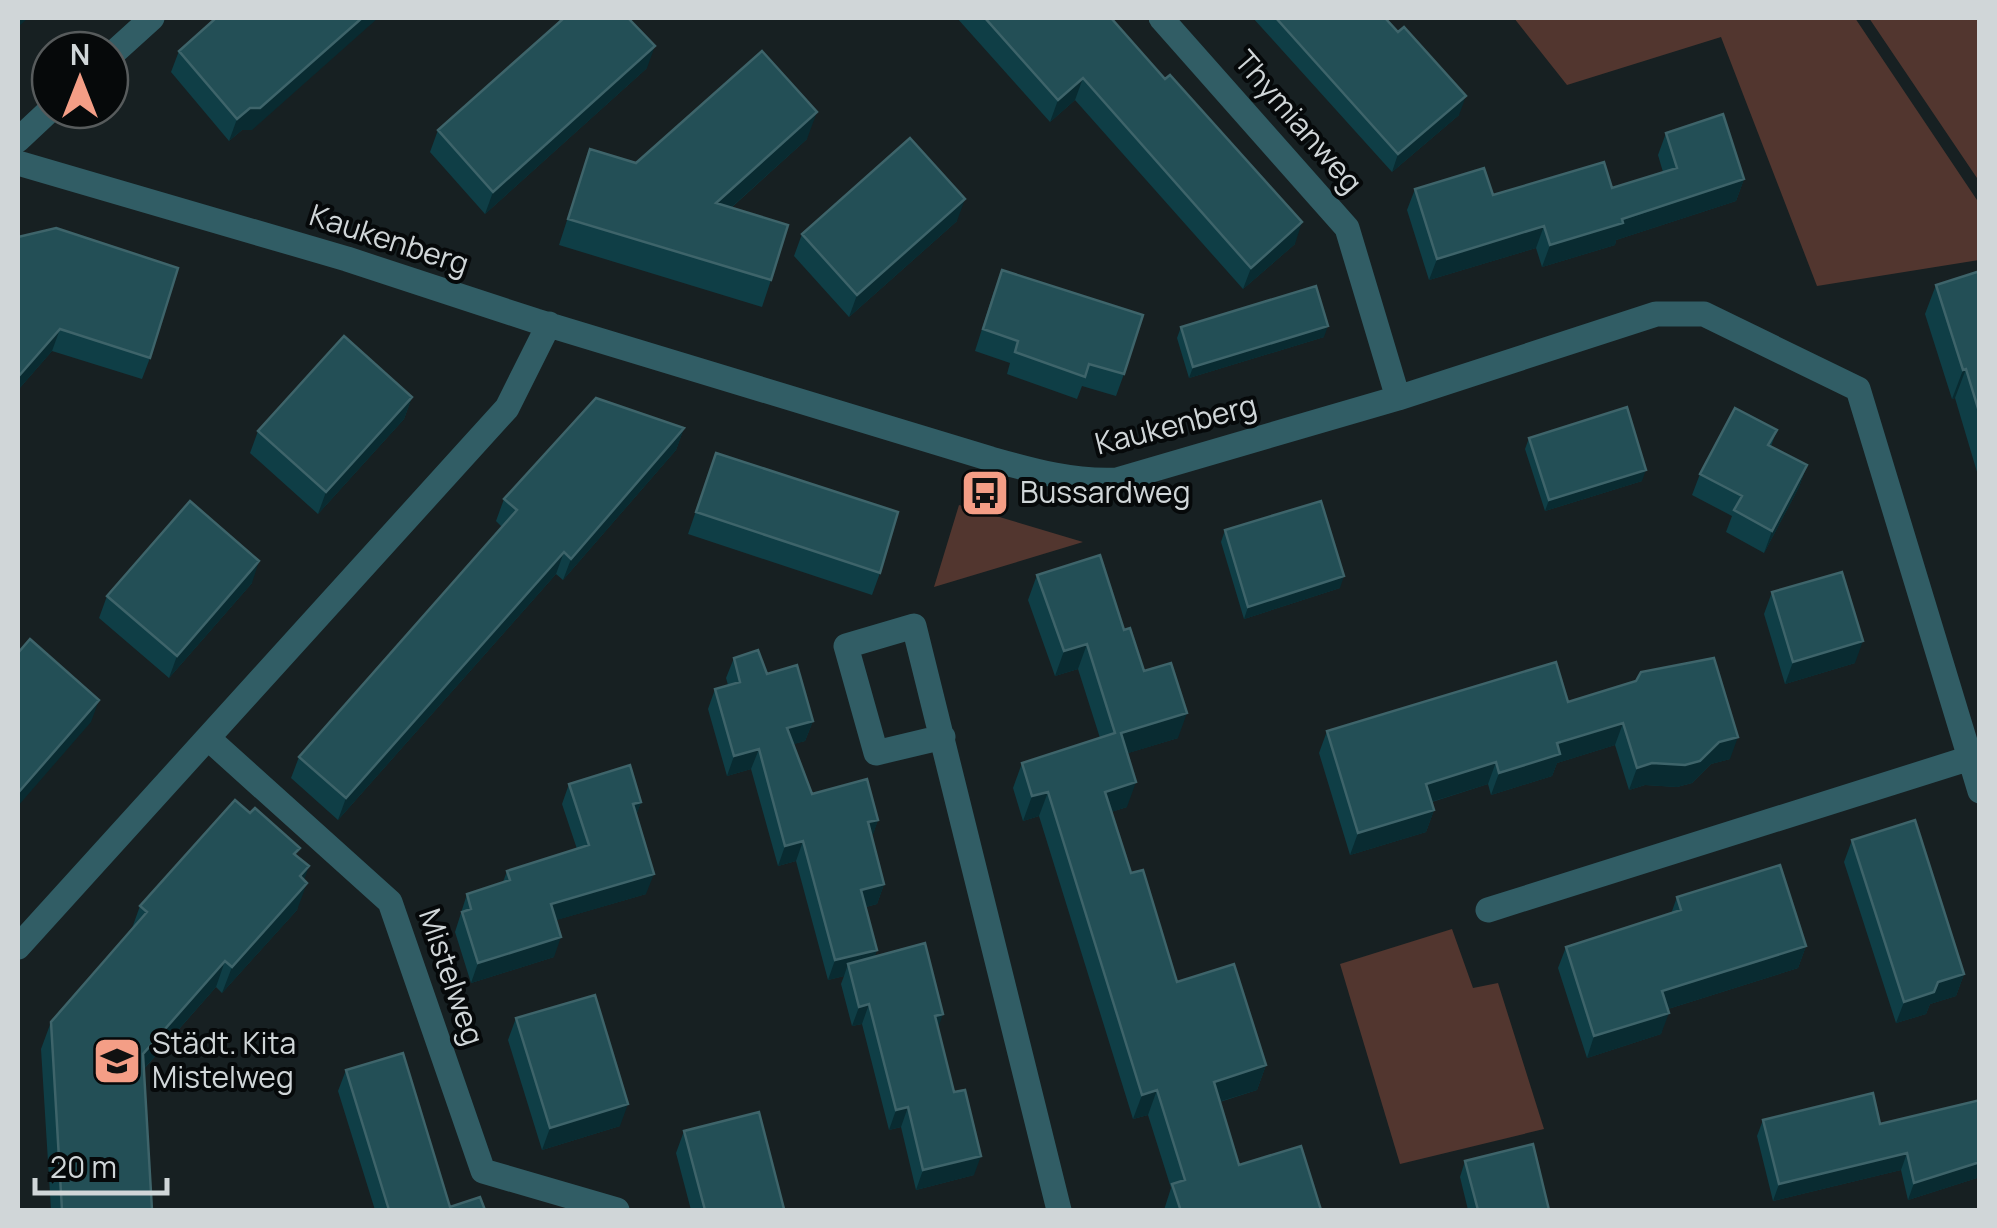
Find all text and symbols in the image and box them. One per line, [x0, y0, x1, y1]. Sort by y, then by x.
north arrow [30, 30, 130, 130]
text: N [70, 35, 90, 73]
street label: Thymianweg [1226, 41, 1372, 201]
street label: Kaukenberg [305, 194, 474, 284]
street label: Kaukenberg [1091, 384, 1261, 463]
bus stop icon: Bussardweg [959, 467, 1011, 519]
place label: Bussardweg [1020, 471, 1190, 512]
street label: Mistelweg [410, 903, 495, 1050]
place label: Städt. Kita Mistelweg [152, 1022, 296, 1097]
school or university icon: Städt. Kita Mistelweg [91, 1035, 143, 1087]
scale bar [35, 1133, 168, 1195]
text: 20 m [50, 1146, 117, 1187]

